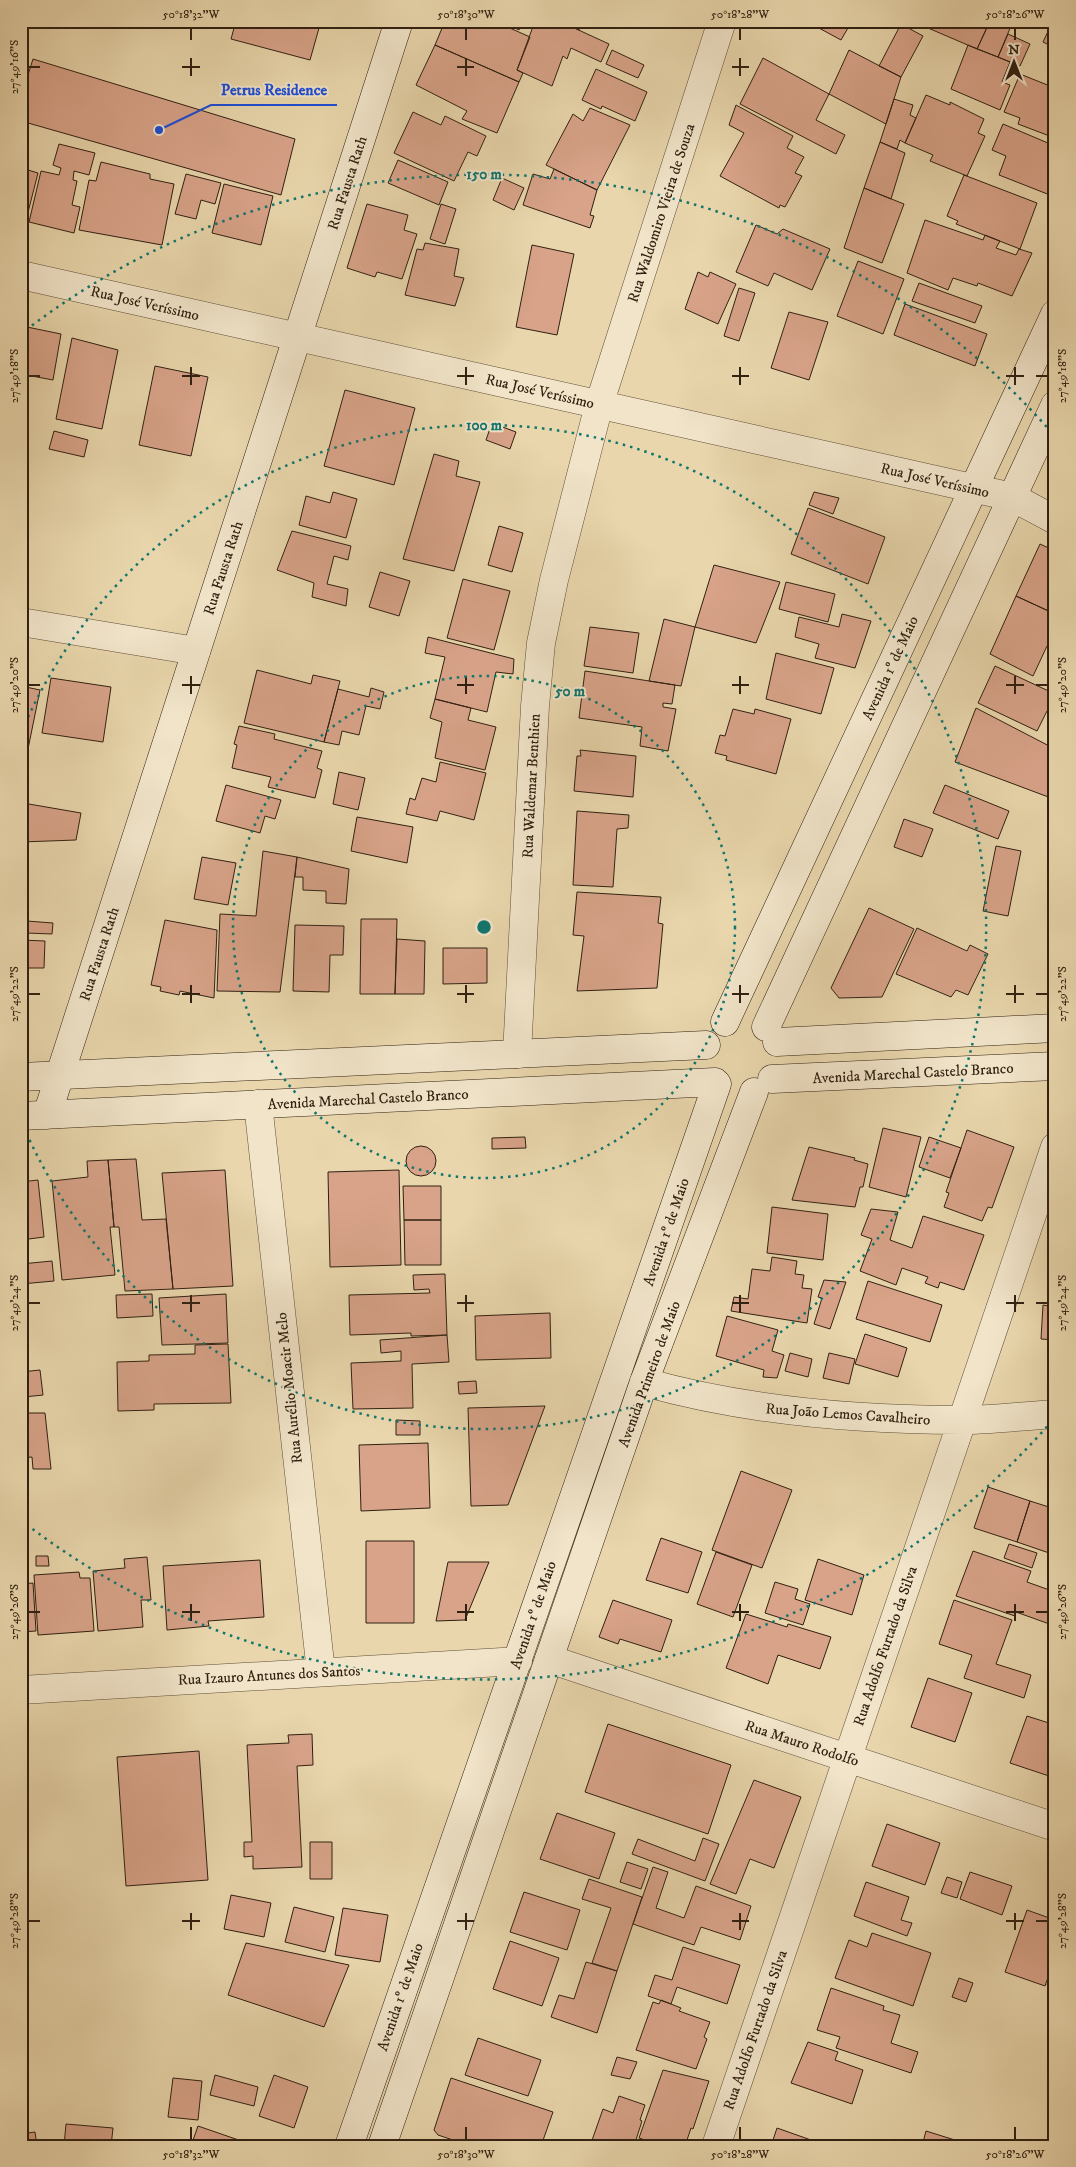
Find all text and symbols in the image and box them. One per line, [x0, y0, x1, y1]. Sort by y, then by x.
text: 50°18'32"W [162, 7, 221, 22]
text: 50°18'30"W [437, 7, 496, 22]
text: 50°18'28"W [711, 7, 770, 22]
text: 50°18'26"W [986, 7, 1045, 22]
north arrow [988, 38, 1038, 88]
text: 27°49'16"S [7, 40, 22, 94]
text: N [1008, 41, 1020, 59]
callout: Petrus Residence [211, 74, 337, 105]
text: Petrus Residence [221, 80, 328, 100]
street label: Rua Waldomiro Vieira de Souza [624, 121, 700, 305]
street label: Rua Fausta Rath [323, 134, 372, 232]
text: 150 m [466, 165, 502, 184]
street label: Rua José Veríssimo [89, 282, 201, 325]
text: 27°49'18"S [7, 349, 22, 403]
text: 27°49'18"S [1055, 349, 1070, 403]
street label: Rua José Veríssimo [484, 370, 596, 413]
text: 100 m [466, 416, 503, 435]
street label: Rua José Veríssimo [879, 459, 991, 502]
street label: Rua Fausta Rath [199, 519, 248, 617]
street label: Avenida 1º de Maio [858, 613, 923, 723]
text: 27°49'20"S [7, 657, 22, 713]
text: 27°49'20"S [1055, 657, 1070, 713]
text: 50 m [554, 682, 586, 701]
street label: Rua Waldemar Benthien [518, 713, 545, 859]
street label: Rua Fausta Rath [75, 905, 124, 1003]
centre of rings [475, 918, 493, 936]
text: 27°49'22"S [7, 966, 22, 1022]
text: 27°49'22"S [1055, 966, 1070, 1022]
street label: Avenida Marechal Castelo Branco [812, 1059, 1014, 1088]
street label: Avenida Marechal Castelo Branco [267, 1085, 469, 1114]
street label: Avenida 1º de Maio [639, 1176, 694, 1289]
text: 27°49'24"S [7, 1275, 22, 1331]
text: 27°49'24"S [1055, 1275, 1070, 1331]
street label: Avenida Primeiro de Maio [614, 1298, 685, 1450]
street label: Rua Aurélio Moacir Melo [272, 1311, 307, 1465]
street label: Rua João Lemos Cavalheiro [765, 1399, 931, 1430]
street label: Avenida 1º de Maio [506, 1559, 561, 1672]
street label: Rua Adolfo Furtado da Silva [849, 1563, 922, 1729]
text: 27°49'26"S [7, 1584, 22, 1640]
text: 27°49'26"S [1055, 1584, 1070, 1640]
street label: Rua Izauro Antunes dos Santos [177, 1661, 361, 1690]
street label: Rua Mauro Rodolfo [742, 1716, 861, 1771]
text: 27°49'28"S [7, 1893, 22, 1949]
text: 27°49'28"S [1055, 1893, 1070, 1949]
street label: Avenida 1º de Maio [373, 1941, 428, 2054]
street label: Rua Adolfo Furtado da Silva [719, 1947, 792, 2113]
text: 50°18'32"W [162, 2147, 221, 2162]
text: 50°18'30"W [437, 2147, 496, 2162]
text: 50°18'28"W [711, 2147, 770, 2162]
text: 50°18'26"W [986, 2147, 1045, 2162]

